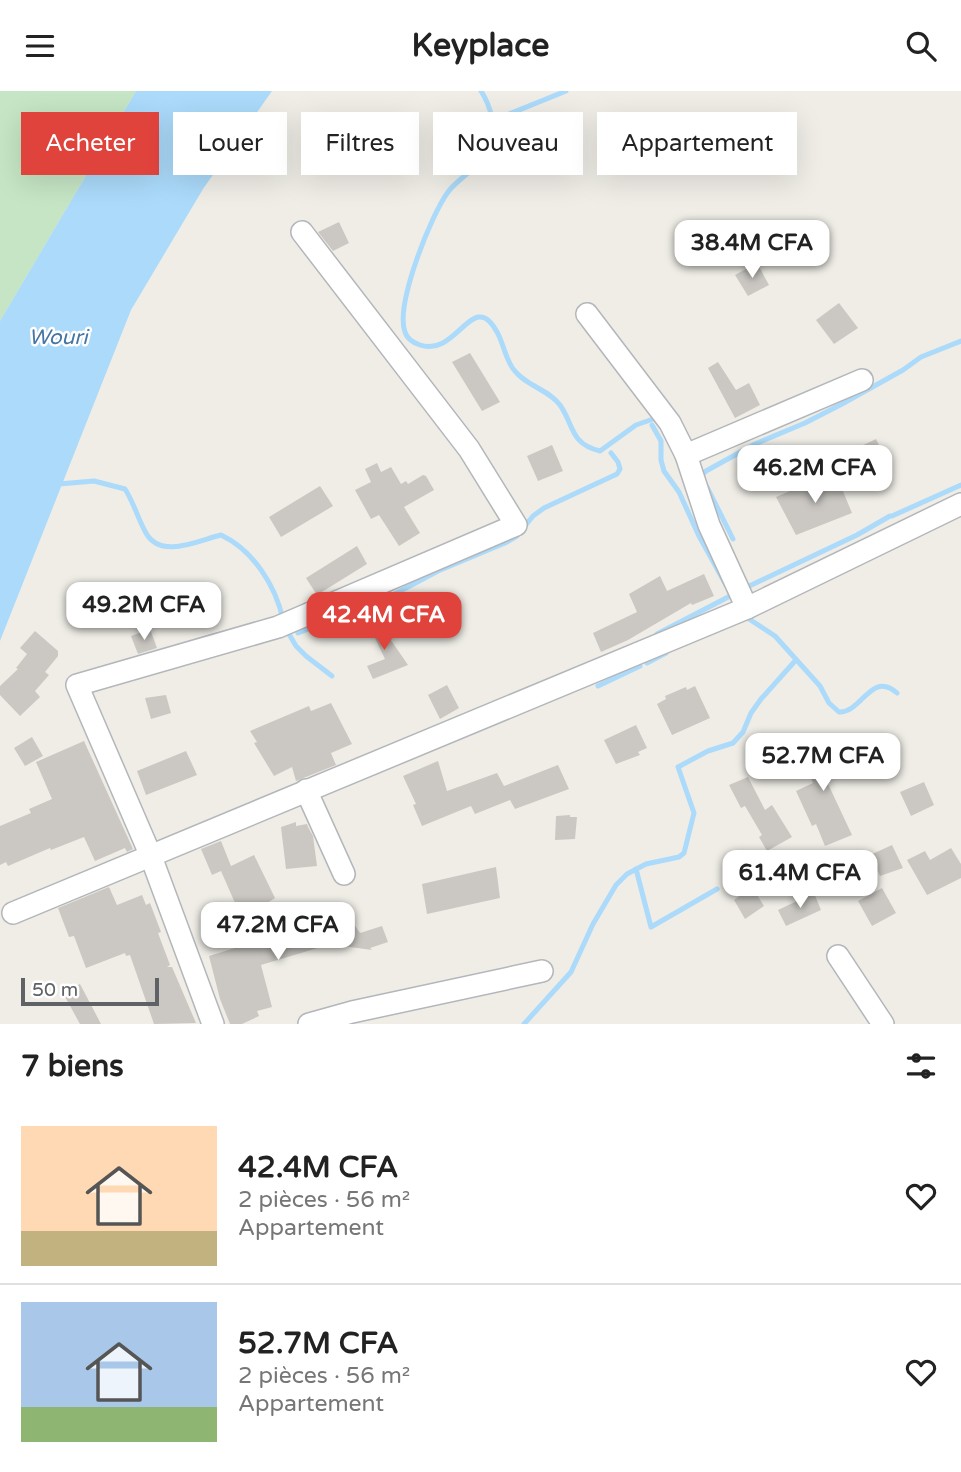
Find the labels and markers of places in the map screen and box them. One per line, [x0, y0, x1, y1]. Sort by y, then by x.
pin: 38.4M CFA [672, 221, 832, 280]
pin: 46.2M CFA [735, 445, 895, 505]
pin: 49.2M CFA [64, 582, 224, 642]
pin: 42.4M CFA [304, 593, 464, 652]
pin: 52.7M CFA [743, 733, 903, 793]
pin: 61.4M CFA [720, 851, 880, 910]
pin: 47.2M CFA [198, 903, 358, 962]

